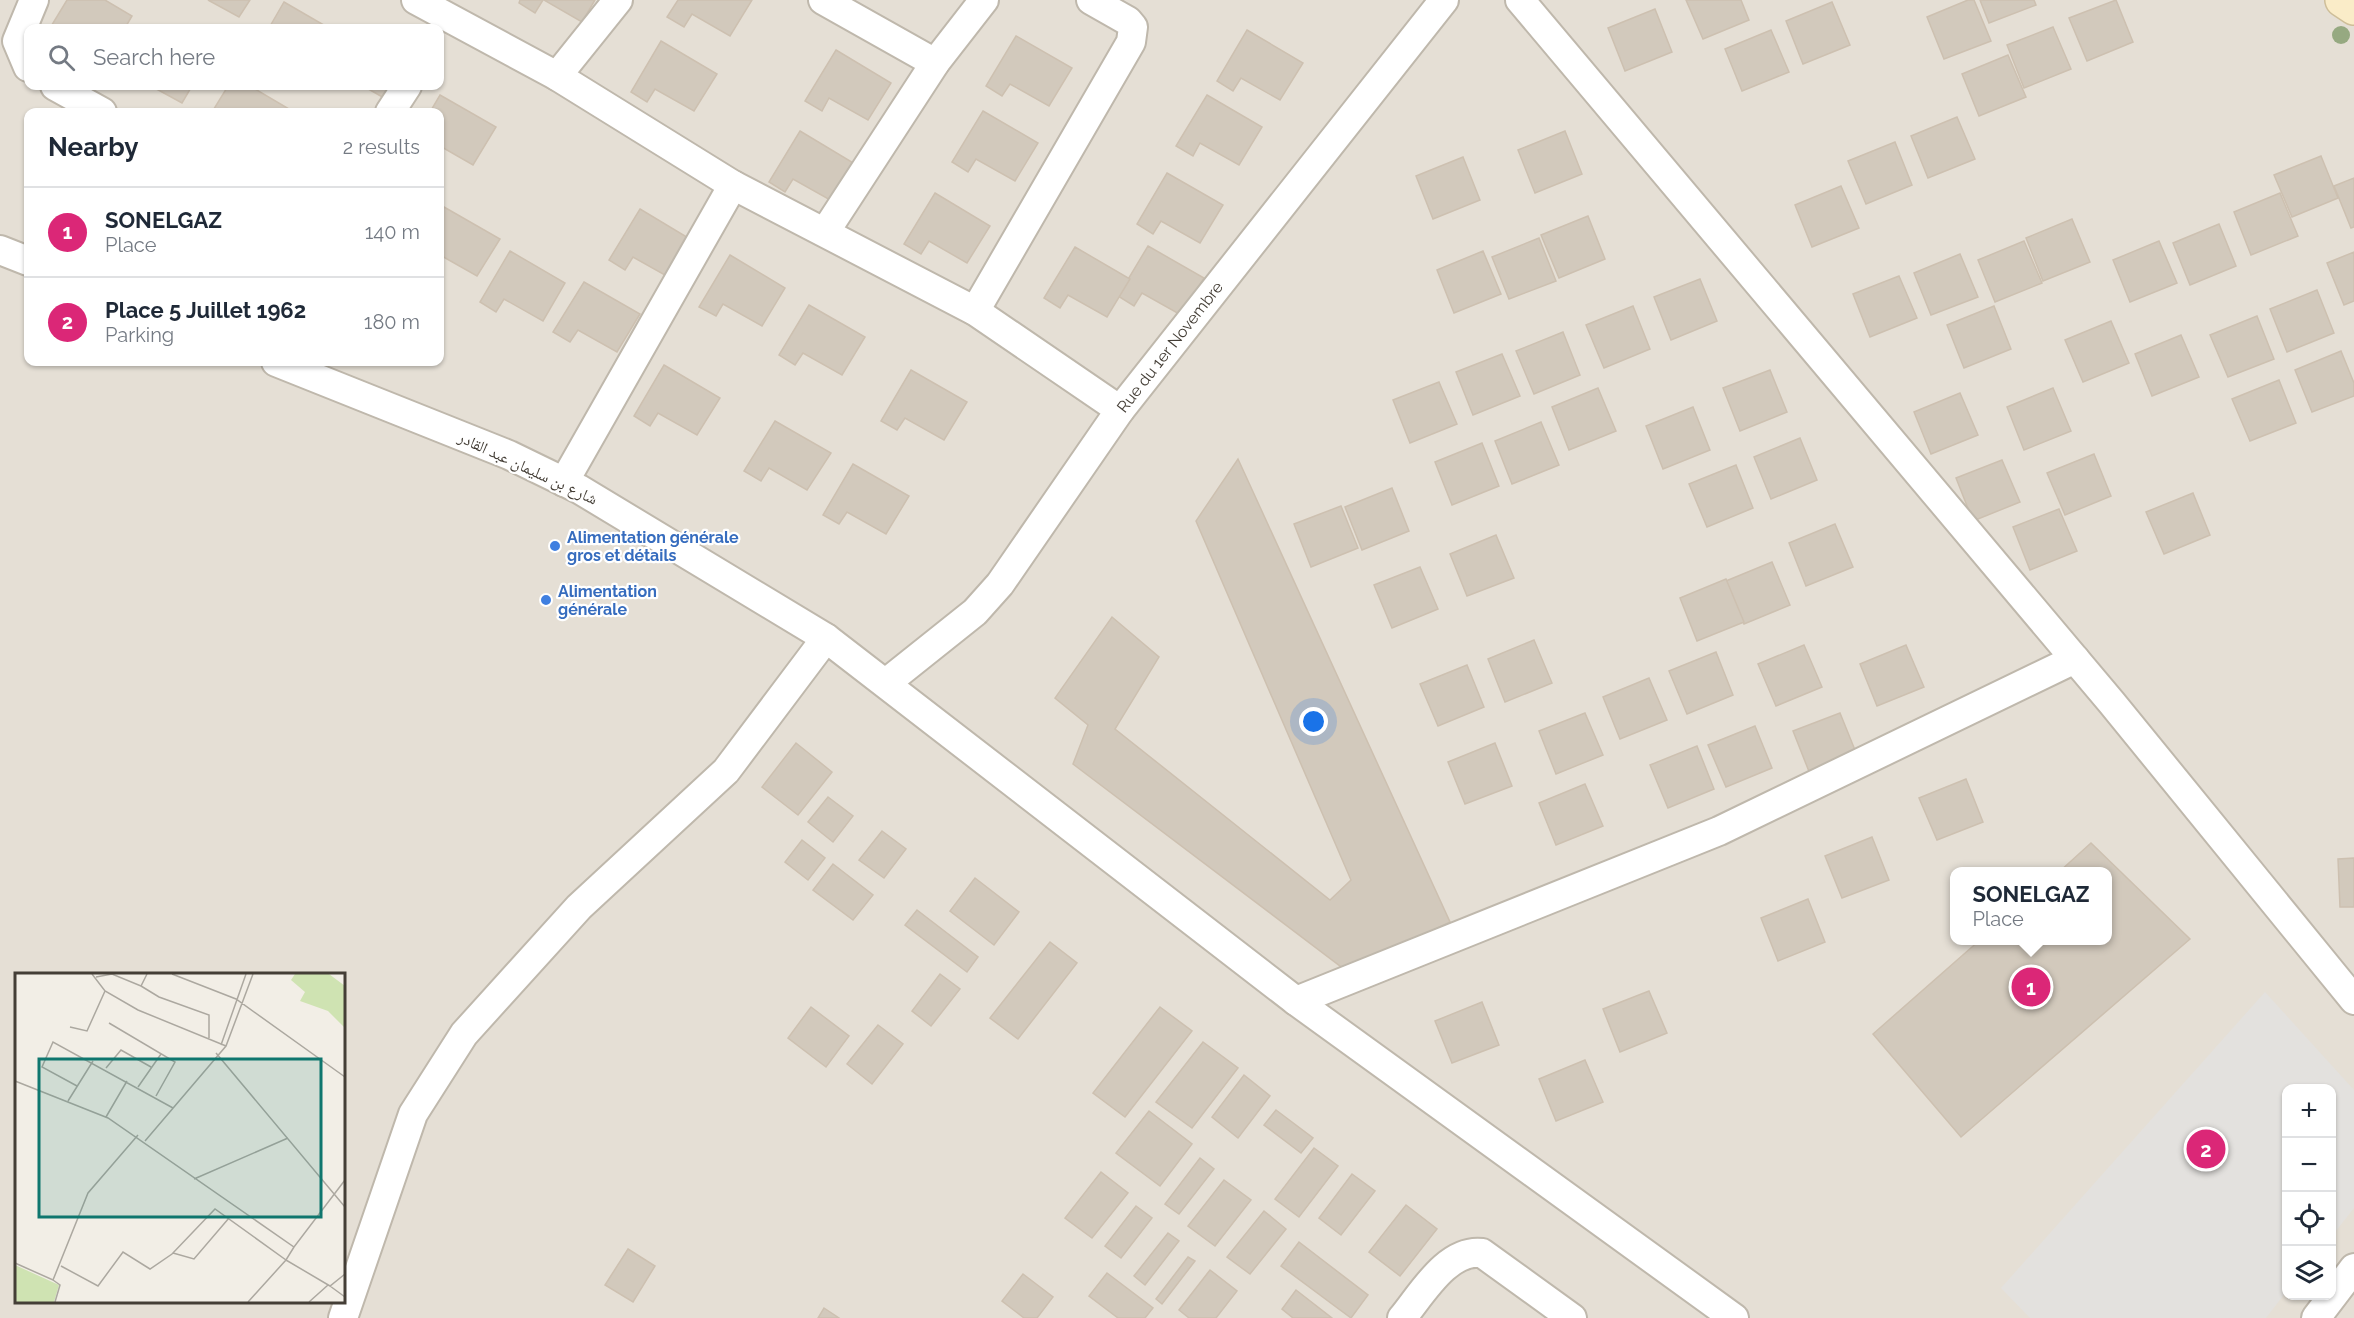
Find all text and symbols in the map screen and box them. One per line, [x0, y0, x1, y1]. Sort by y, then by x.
search box [24, 24, 444, 90]
icon: search [45, 41, 78, 74]
text: Search here [93, 44, 215, 70]
text: Nearby [48, 132, 138, 162]
text: 2 results [343, 135, 420, 159]
text: SONELGAZ [105, 207, 222, 233]
text: 1 [63, 220, 72, 244]
text: 140 m [365, 220, 420, 244]
text: Place [105, 233, 156, 257]
street label: Rue du 1er Novembre [1113, 278, 1227, 416]
text: Place 5 Juillet 1962 [105, 297, 306, 323]
text: 2 [62, 310, 73, 334]
text: 180 m [364, 310, 420, 334]
text: Parking [105, 323, 174, 347]
street label: شارع بن سليمان عبد القادر [454, 427, 601, 509]
place label: Alimentation générale gros et détails [567, 528, 739, 565]
marker: Alimentation générale gros et détails [548, 539, 562, 553]
place label: Alimentation générale [558, 582, 657, 619]
marker: Alimentation générale [539, 593, 553, 607]
your location [1299, 707, 1328, 736]
popup [1950, 867, 2112, 945]
text: SONELGAZ [1972, 881, 2090, 907]
text: Place [1972, 907, 2024, 931]
pin: 1 [2012, 964, 2050, 1010]
inset map [15, 973, 345, 1303]
map controls [2282, 1084, 2336, 1300]
button: + [2282, 1084, 2336, 1138]
pin: 2 [2186, 1126, 2226, 1172]
button: − [2282, 1138, 2336, 1192]
button: locate [2282, 1192, 2336, 1246]
button: layers [2282, 1246, 2336, 1300]

